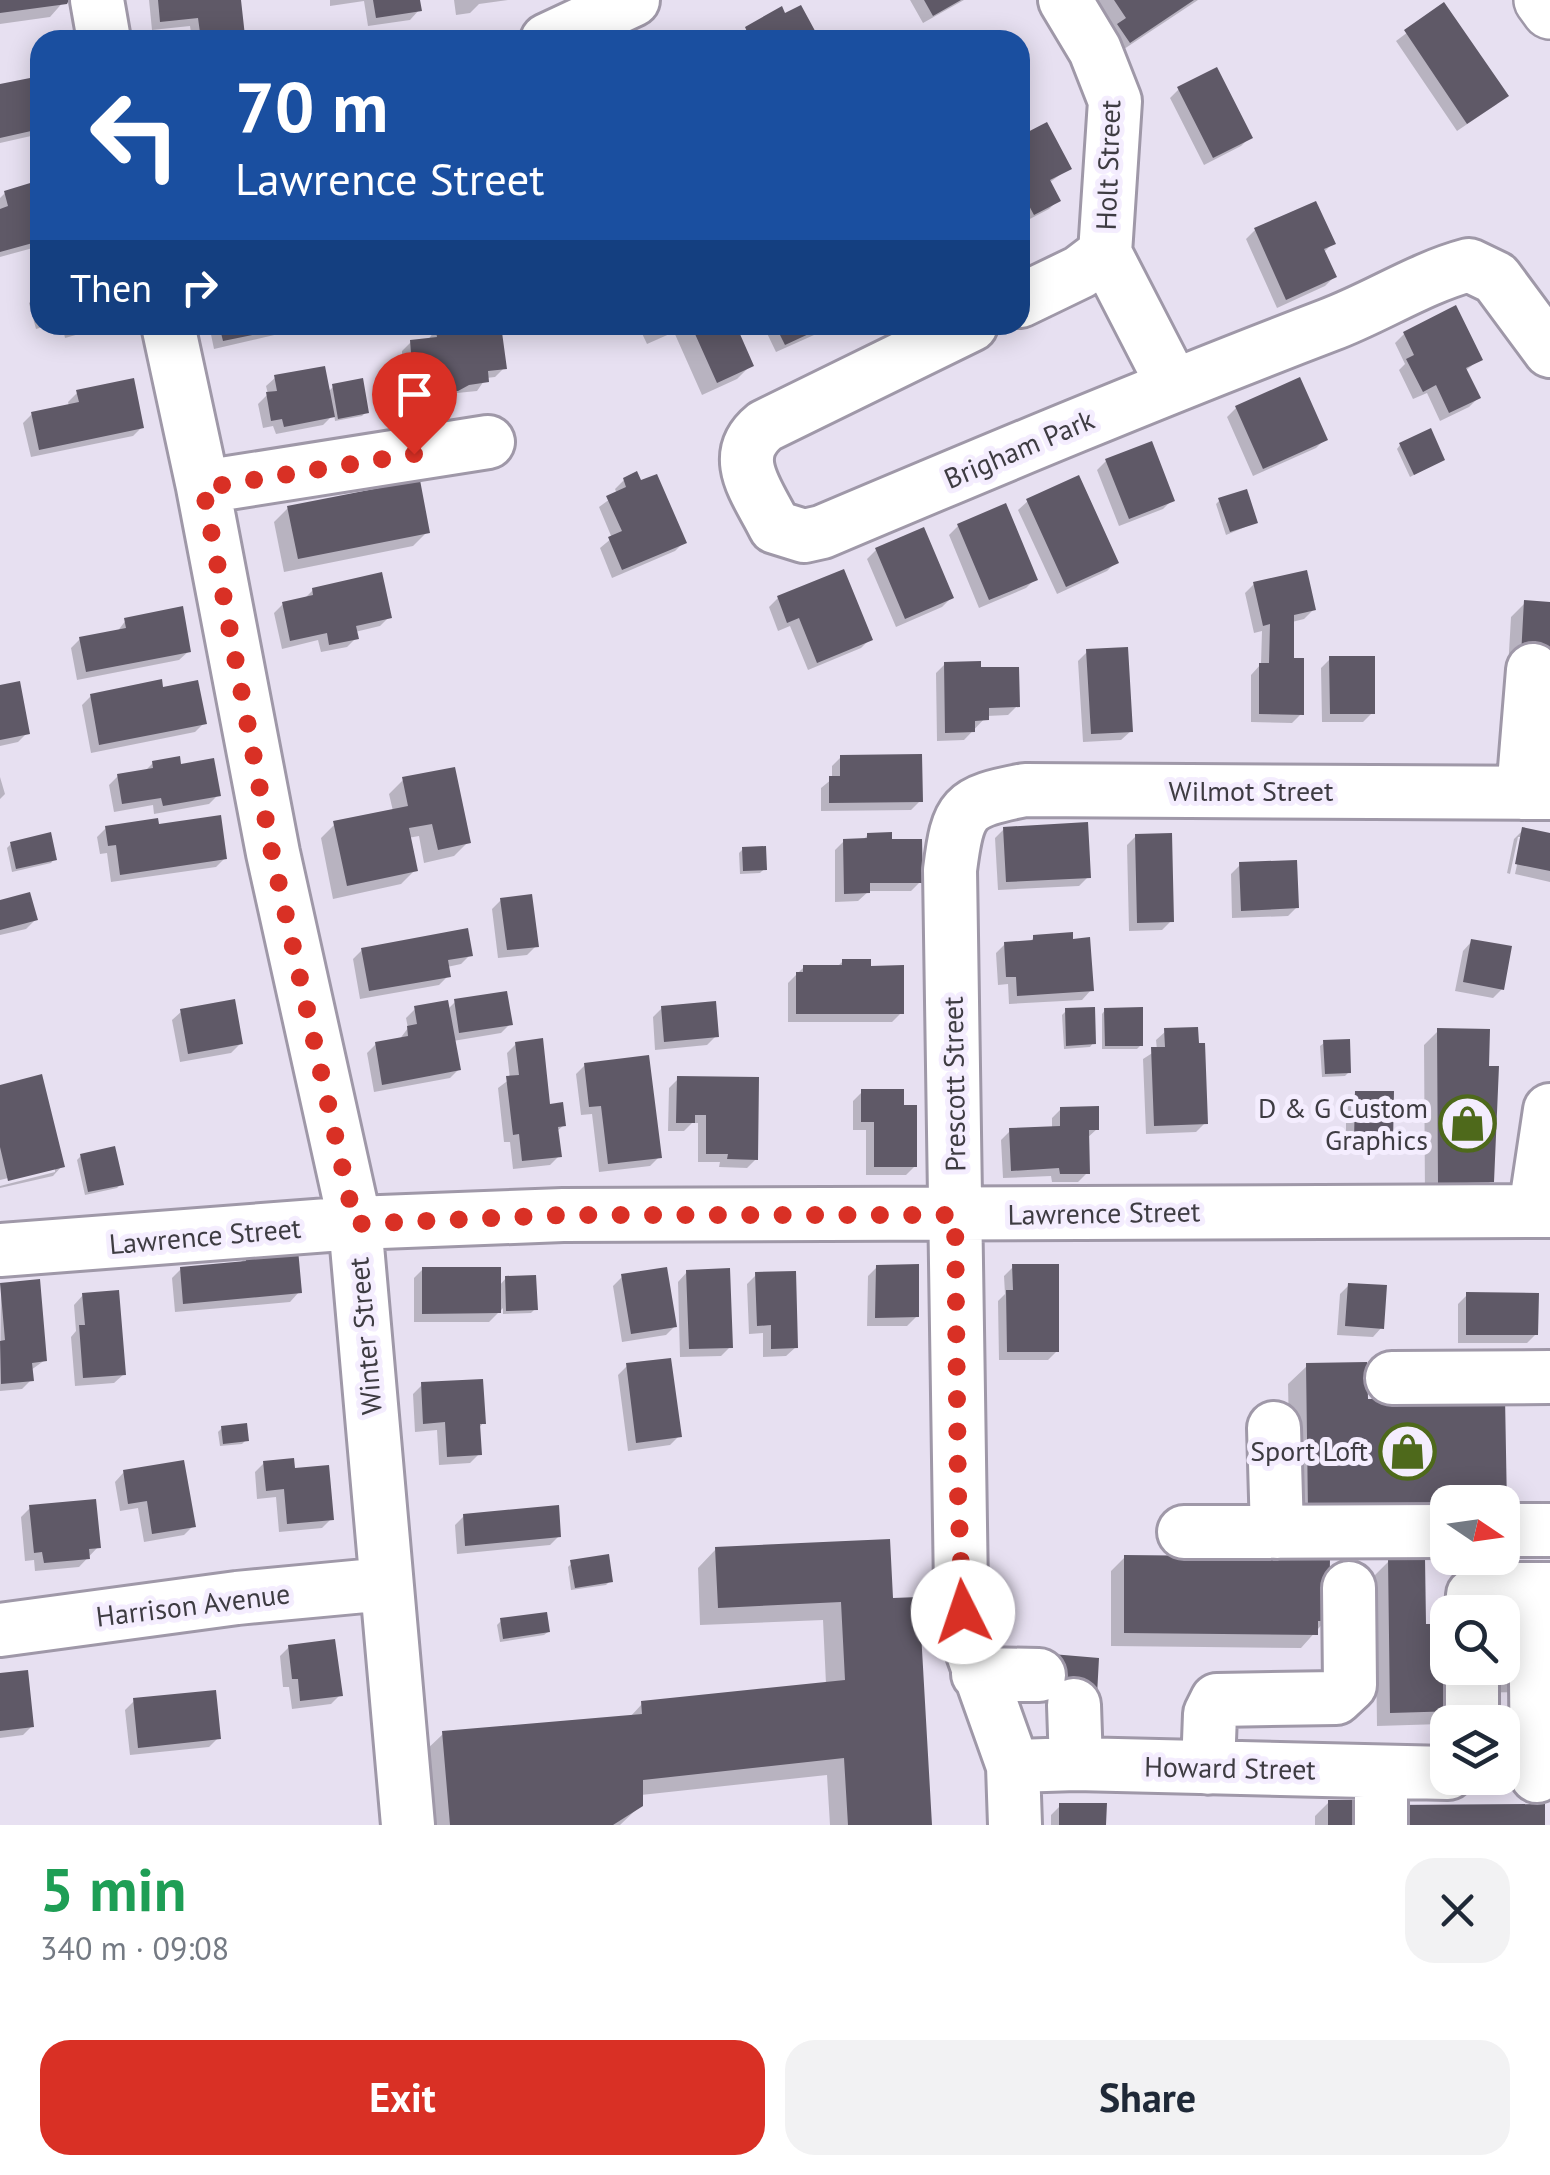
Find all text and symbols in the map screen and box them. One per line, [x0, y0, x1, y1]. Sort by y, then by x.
text: 70 m [235, 61, 388, 151]
icon: left [70, 70, 200, 200]
street label: Holt Street [1087, 99, 1128, 231]
text: Lawrence Street [235, 149, 545, 207]
icon: right [172, 260, 227, 315]
text: Then [70, 263, 152, 312]
pin [372, 352, 457, 455]
icon: arrive [387, 367, 442, 422]
street label: Brigham Park [938, 400, 1100, 497]
street label: Wilmot Street [1168, 772, 1334, 809]
street label: Prescott Street [933, 996, 974, 1172]
place label: D & G Custom Graphics [1258, 1089, 1428, 1158]
shop icon: D & G Custom Graphics [1437, 1094, 1497, 1154]
street label: Lawrence Street [1007, 1192, 1201, 1233]
street label: Lawrence Street [107, 1209, 303, 1262]
street label: Winter Street [339, 1255, 390, 1416]
shop icon: Sport Loft [1377, 1421, 1437, 1481]
place label: Sport Loft [1250, 1432, 1369, 1469]
north arrow [1430, 1485, 1520, 1575]
map controls [1430, 1485, 1520, 1795]
position arrow [911, 1560, 1015, 1664]
street label: Harrison Avenue [94, 1574, 292, 1635]
button: search [1430, 1595, 1520, 1685]
button: layers [1430, 1705, 1520, 1795]
street label: Howard Street [1144, 1748, 1317, 1788]
text: 5 min [40, 1850, 186, 1928]
button: close [1405, 1858, 1510, 1963]
text: 340 m · 09:08 [40, 1927, 229, 1969]
button: Exit [40, 2040, 765, 2155]
button: Share [785, 2040, 1510, 2155]

